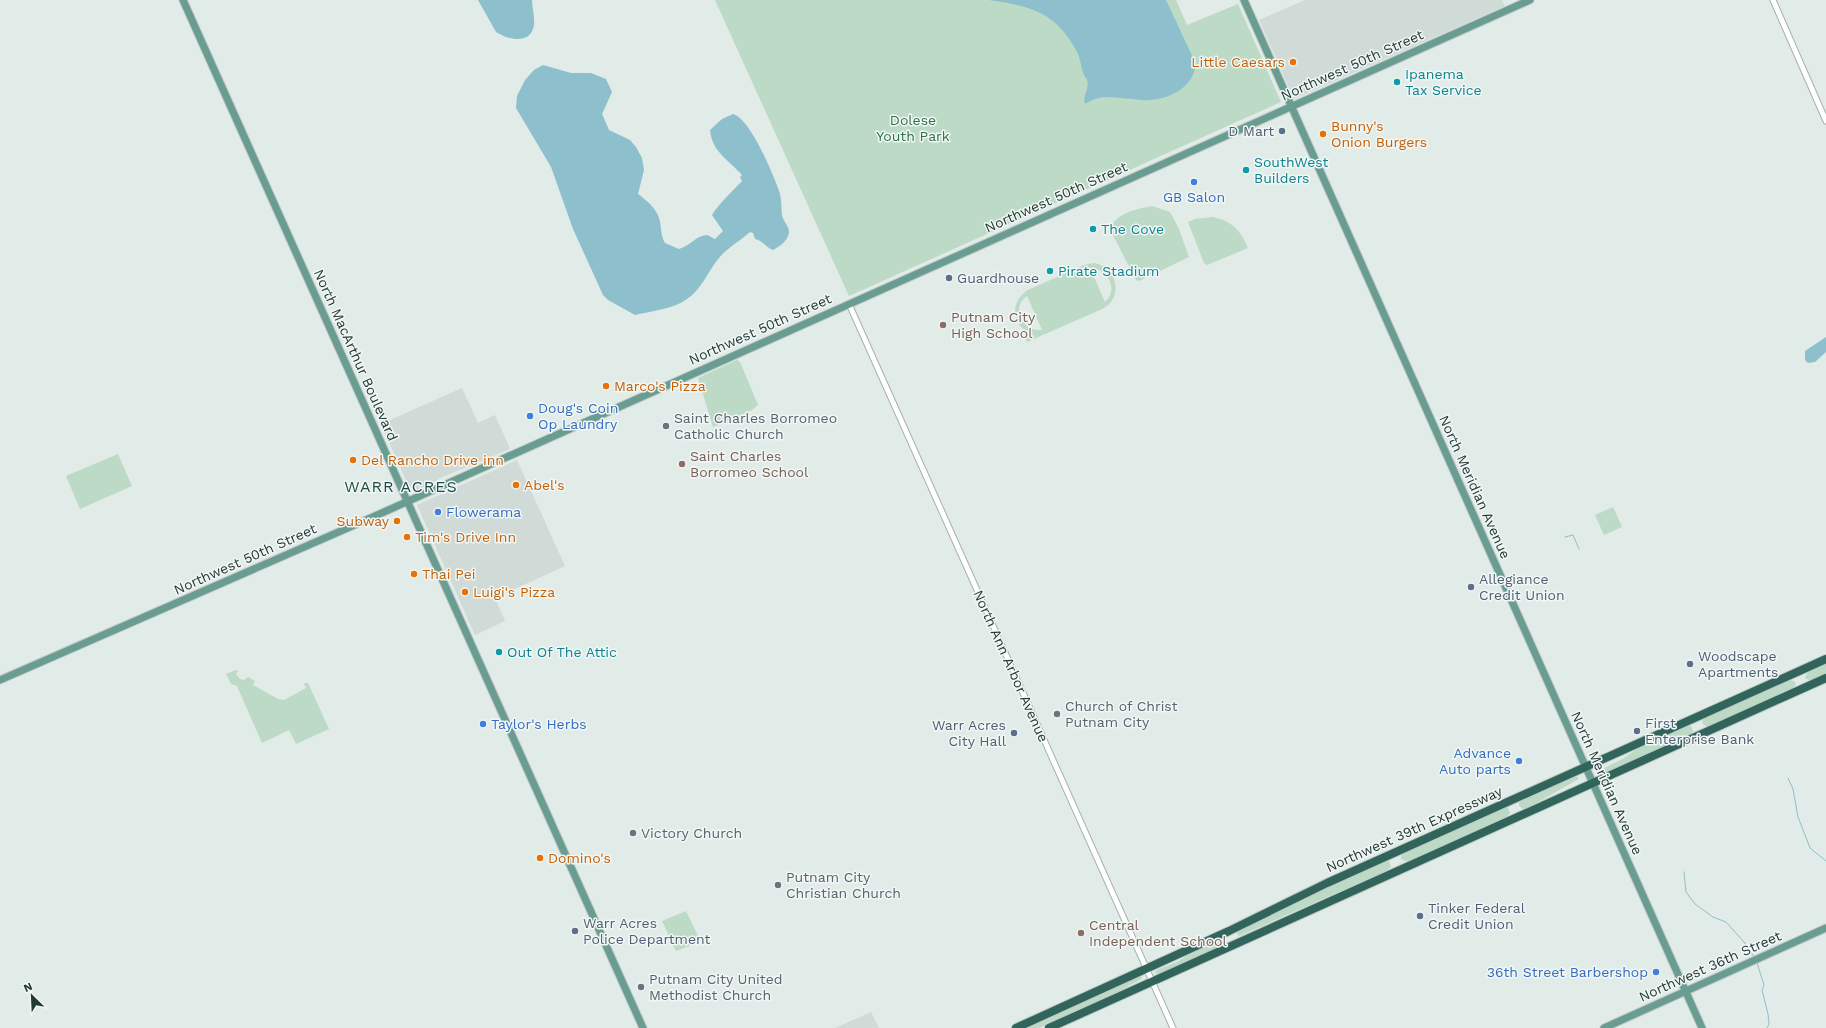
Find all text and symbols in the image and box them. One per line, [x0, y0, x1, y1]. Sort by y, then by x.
street label: Northwest 50th Street [1278, 26, 1426, 104]
place label: Little Caesars [1191, 54, 1285, 70]
marker: Little Caesars [1288, 57, 1298, 67]
place label: Ipanema Tax Service [1405, 66, 1482, 98]
marker: Ipanema Tax Service [1392, 77, 1402, 87]
park label: Dolese Youth Park [876, 112, 950, 144]
place label: Bunny's Onion Burgers [1331, 118, 1427, 150]
place label: D Mart [1228, 123, 1274, 139]
marker: D Mart [1277, 126, 1287, 136]
marker: Bunny's Onion Burgers [1318, 129, 1328, 139]
place label: SouthWest Builders [1254, 154, 1329, 186]
street label: Northwest 50th Street [982, 158, 1130, 236]
marker: SouthWest Builders [1241, 165, 1251, 175]
marker: GB Salon [1189, 177, 1199, 187]
place label: GB Salon [1163, 189, 1225, 205]
place label: The Cove [1101, 221, 1164, 237]
marker: The Cove [1088, 224, 1098, 234]
place label: Pirate Stadium [1058, 263, 1159, 279]
marker: Pirate Stadium [1045, 266, 1055, 276]
street label: North MacArthur Boulevard [311, 267, 401, 443]
place label: Guardhouse [957, 270, 1039, 286]
marker: Guardhouse [944, 273, 954, 283]
street label: Northwest 50th Street [686, 290, 834, 368]
place label: Putnam City High School [951, 309, 1036, 341]
marker: Putnam City High School [938, 320, 948, 330]
place label: Marco's Pizza [614, 378, 706, 394]
marker: Marco's Pizza [601, 381, 611, 391]
place label: Doug's Coin Op Laundry [538, 400, 618, 432]
place label: Saint Charles Borromeo Catholic Church [674, 410, 837, 442]
marker: Doug's Coin Op Laundry [525, 411, 535, 421]
street label: North Meridian Avenue [1436, 413, 1514, 561]
marker: Saint Charles Borromeo Catholic Church [661, 421, 671, 431]
place label: Saint Charles Borromeo School [690, 448, 809, 480]
place label: Del Rancho Drive inn [361, 452, 504, 468]
marker: Del Rancho Drive inn [348, 455, 358, 465]
marker: Saint Charles Borromeo School [677, 459, 687, 469]
district label: WARR ACRES [344, 477, 458, 496]
place label: Abel's [524, 477, 565, 493]
marker: Abel's [511, 480, 521, 490]
place label: Flowerama [446, 504, 521, 520]
marker: Flowerama [433, 507, 443, 517]
place label: Subway [337, 513, 390, 529]
marker: Subway [392, 516, 402, 526]
street label: Northwest 50th Street [171, 520, 319, 598]
place label: Tim's Drive Inn [415, 529, 516, 545]
marker: Tim's Drive Inn [402, 532, 412, 542]
place label: Thai Pei [422, 566, 475, 582]
marker: Thai Pei [409, 569, 419, 579]
place label: Allegiance Credit Union [1479, 571, 1565, 603]
marker: Allegiance Credit Union [1466, 582, 1476, 592]
place label: Luigi's Pizza [473, 584, 555, 600]
marker: Luigi's Pizza [460, 587, 470, 597]
street label: North Ann Arbor Avenue [970, 588, 1052, 744]
place label: Out Of The Attic [507, 644, 617, 660]
marker: Out Of The Attic [494, 647, 504, 657]
place label: Woodscape Apartments [1698, 648, 1778, 680]
marker: Woodscape Apartments [1685, 659, 1695, 669]
place label: Church of Christ Putnam City [1065, 698, 1178, 730]
marker: Church of Christ Putnam City [1052, 709, 1062, 719]
street label: North Meridian Avenue [1568, 709, 1646, 857]
place label: First Enterprise Bank [1645, 715, 1754, 747]
place label: Taylor's Herbs [491, 716, 587, 732]
place label: Warr Acres City Hall [932, 717, 1007, 749]
marker: Taylor's Herbs [478, 719, 488, 729]
marker: First Enterprise Bank [1632, 726, 1642, 736]
marker: Warr Acres City Hall [1009, 728, 1019, 738]
place label: Advance Auto parts [1439, 745, 1511, 777]
marker: Advance Auto parts [1514, 756, 1524, 766]
street label: Northwest 39th Expressway [1323, 782, 1505, 875]
place label: Victory Church [641, 825, 742, 841]
marker: Victory Church [628, 828, 638, 838]
place label: Domino's [548, 850, 611, 866]
marker: Domino's [535, 853, 545, 863]
place label: Putnam City Christian Church [786, 869, 901, 901]
marker: Putnam City Christian Church [773, 880, 783, 890]
place label: Tinker Federal Credit Union [1428, 900, 1526, 932]
marker: Tinker Federal Credit Union [1415, 911, 1425, 921]
place label: Warr Acres Police Department [583, 915, 711, 947]
place label: Central Independent School [1089, 917, 1227, 949]
marker: Warr Acres Police Department [570, 926, 580, 936]
street label: Northwest 36th Street [1636, 927, 1784, 1005]
marker: Central Independent School [1076, 928, 1086, 938]
place label: 36th Street Barbershop [1487, 964, 1648, 980]
marker: 36th Street Barbershop [1651, 967, 1661, 977]
place label: Putnam City United Methodist Church [649, 971, 783, 1003]
north arrow [12, 976, 52, 1016]
text: N [22, 980, 35, 995]
marker: Putnam City United Methodist Church [636, 982, 646, 992]

